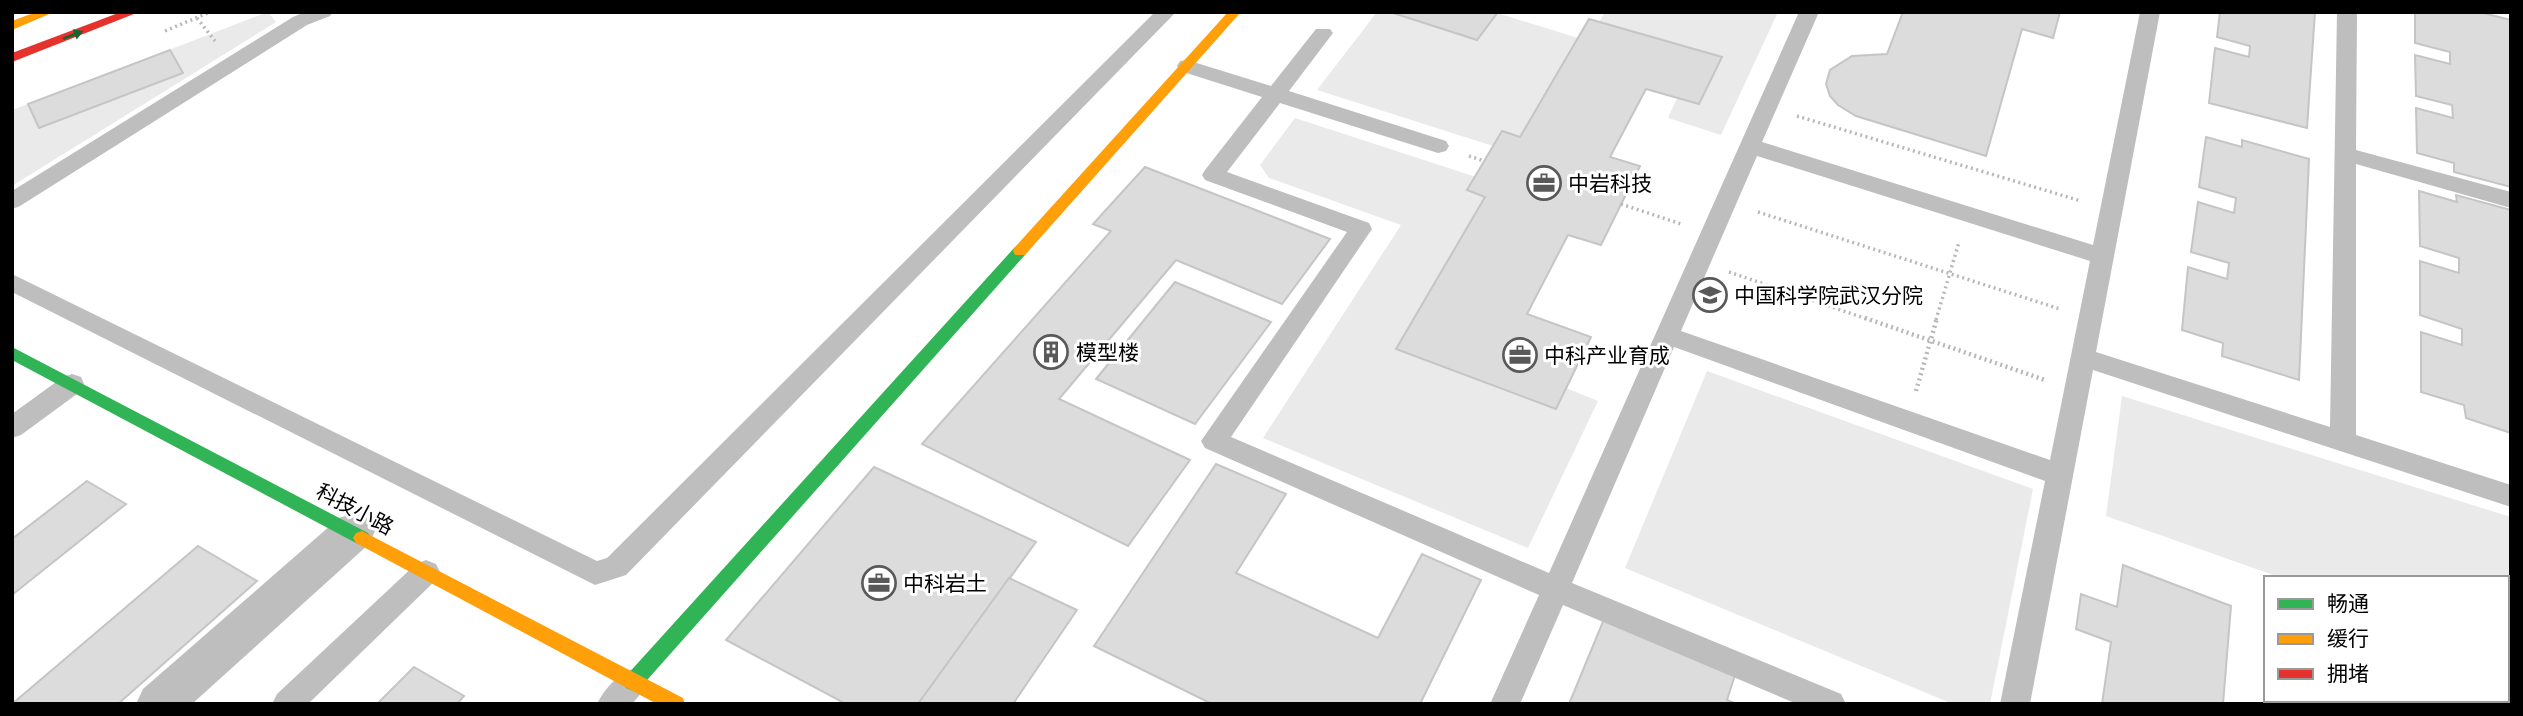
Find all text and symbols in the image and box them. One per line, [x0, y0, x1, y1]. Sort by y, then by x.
one-way arrow [62, 30, 83, 41]
office icon: 中岩科技 [1525, 164, 1563, 202]
place label: 中岩科技 [1568, 171, 1652, 196]
school or university icon: 中国科学院武汉分院 [1691, 276, 1729, 314]
place label: 中国科学院武汉分院 [1734, 283, 1923, 308]
building icon: 模型楼 [1032, 333, 1070, 371]
office icon: 中科产业育成 [1501, 336, 1539, 374]
place label: 模型楼 [1076, 340, 1139, 365]
place label: 中科产业育成 [1544, 343, 1670, 368]
street label: 科技小路 [312, 478, 398, 540]
office icon: 中科岩土 [860, 564, 898, 602]
place label: 中科岩土 [903, 571, 987, 596]
legend [2264, 576, 2509, 702]
text: 畅通 [2327, 591, 2369, 616]
text: 缓行 [2327, 626, 2369, 651]
text: 拥堵 [2327, 661, 2369, 686]

